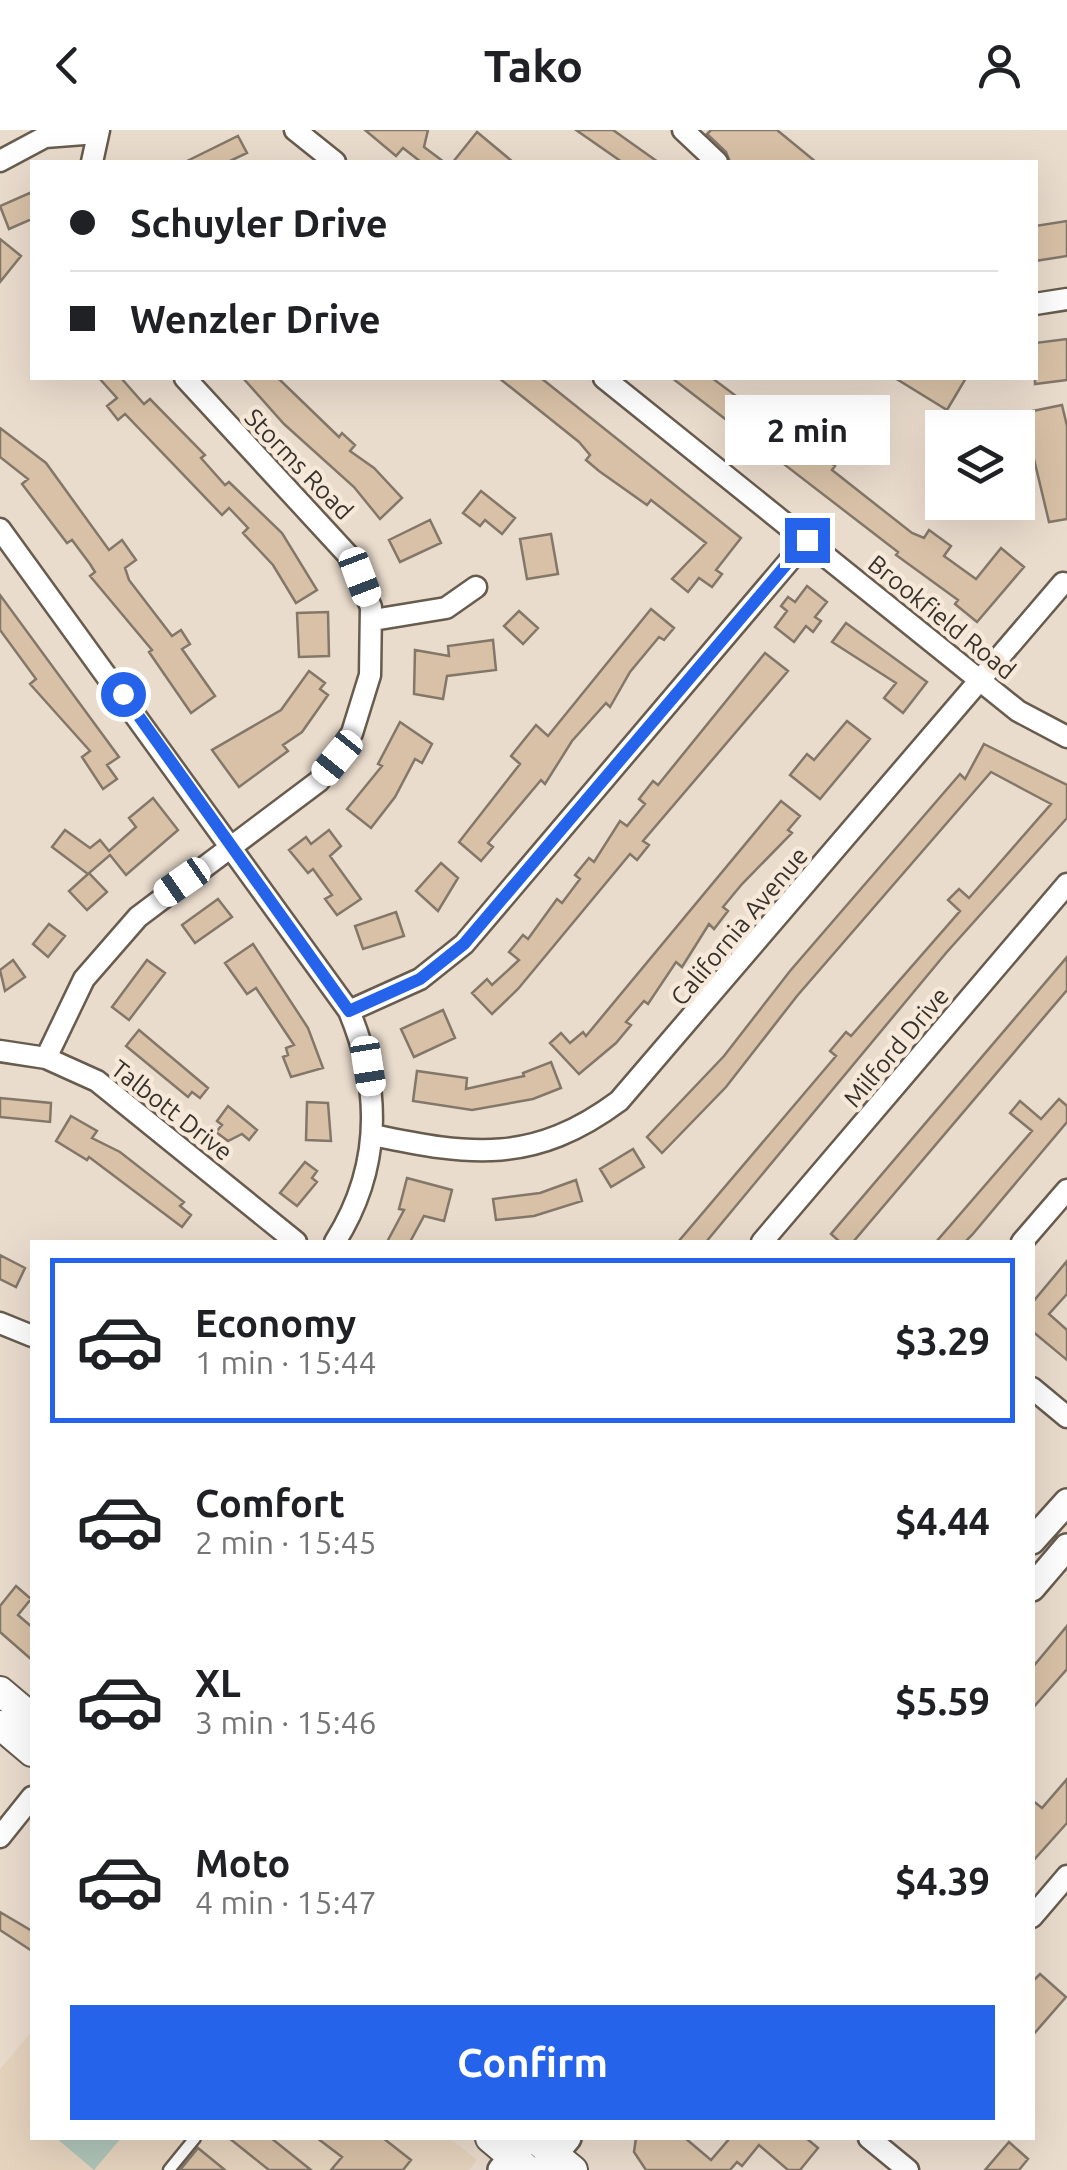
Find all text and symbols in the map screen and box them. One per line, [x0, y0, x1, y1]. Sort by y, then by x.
icon: back [40, 38, 95, 93]
icon: person [972, 38, 1027, 93]
text: Tako [484, 40, 583, 91]
text: Schuyler Drive [130, 202, 388, 244]
text: Wenzler Drive [130, 298, 381, 340]
callout: 2 min [724, 395, 890, 465]
street label: Storms Road [239, 403, 359, 525]
map controls [925, 410, 1035, 520]
button: layers [925, 410, 1035, 520]
text: 2 min [767, 412, 848, 448]
route end [785, 518, 830, 563]
car [335, 544, 385, 610]
street label: Brookfield Road [863, 549, 1021, 685]
route start [101, 672, 146, 717]
car [306, 725, 368, 791]
street label: California Avenue [665, 841, 813, 1011]
car [149, 853, 215, 911]
street label: Milford Drive [838, 982, 954, 1112]
car [348, 1034, 388, 1098]
street label: Talbott Drive [106, 1054, 238, 1166]
icon: car [75, 1296, 165, 1386]
text: Economy [195, 1302, 356, 1344]
text: $3.29 [895, 1320, 990, 1362]
text: 1 min · 15:44 [195, 1344, 377, 1380]
icon: car [75, 1476, 165, 1566]
text: Comfort [195, 1482, 345, 1524]
text: $4.44 [895, 1500, 990, 1542]
text: 2 min · 15:45 [195, 1524, 377, 1560]
icon: car [75, 1656, 165, 1746]
text: XL [195, 1662, 241, 1704]
text: $5.59 [895, 1680, 990, 1722]
text: 3 min · 15:46 [195, 1704, 377, 1740]
icon: car [75, 1836, 165, 1926]
text: Moto [195, 1842, 290, 1884]
text: $4.39 [895, 1860, 990, 1902]
text: 4 min · 15:47 [195, 1884, 377, 1920]
button: Confirm [70, 2005, 995, 2120]

